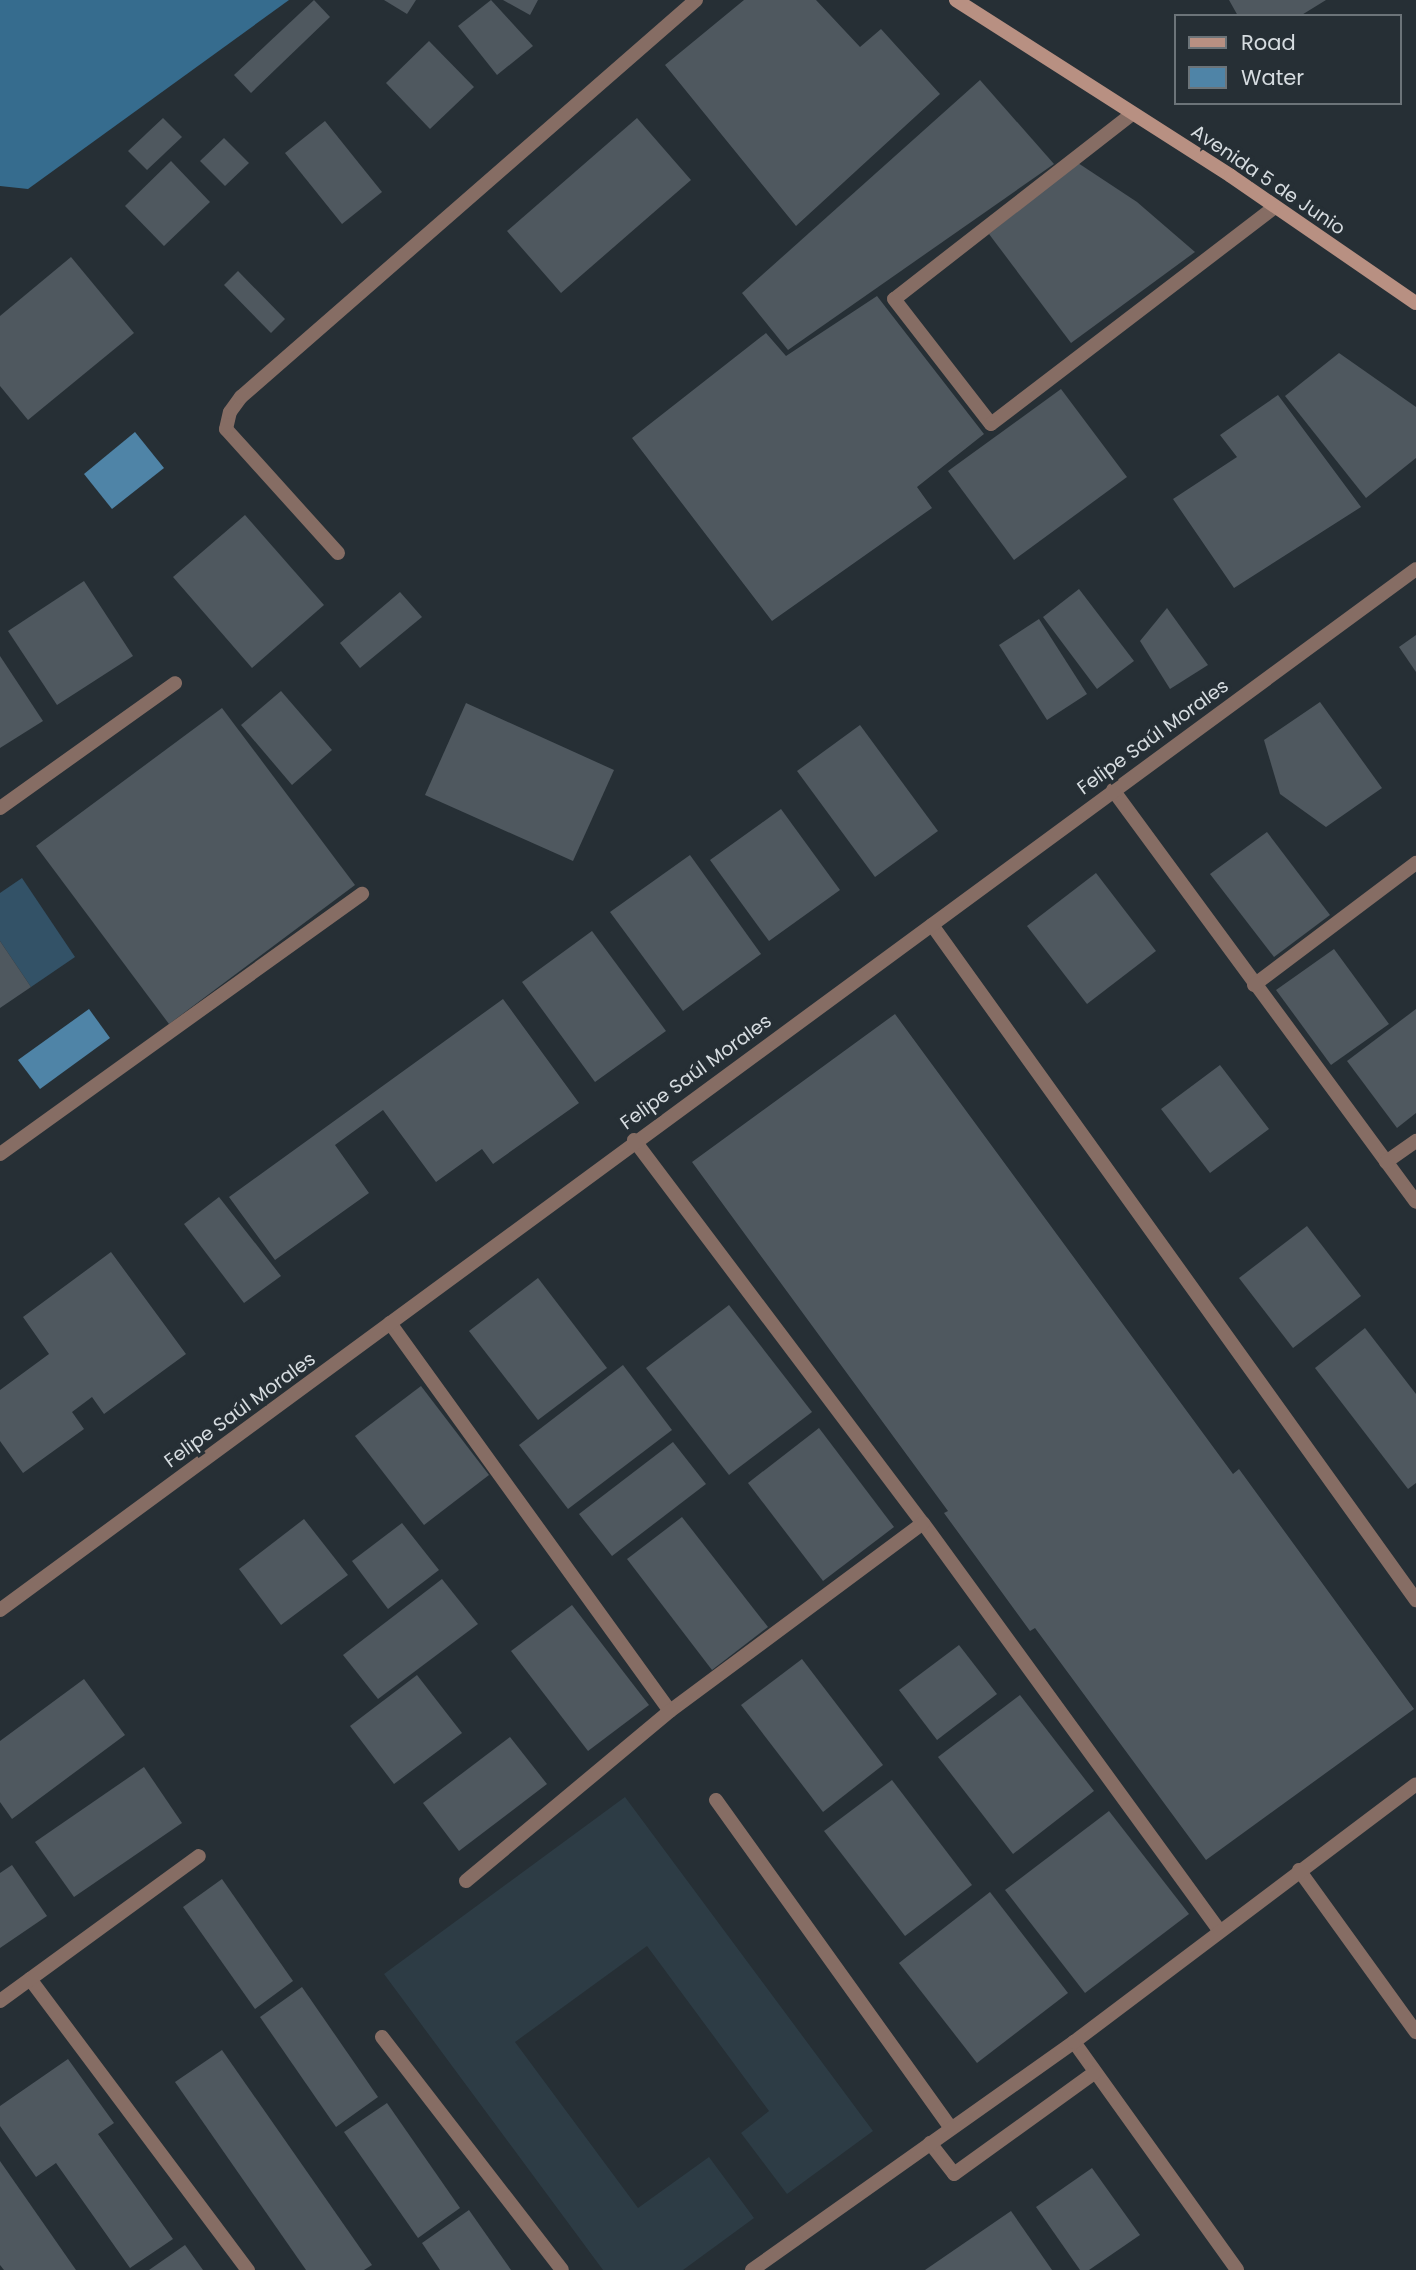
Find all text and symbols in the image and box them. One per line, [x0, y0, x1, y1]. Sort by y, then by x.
legend [1174, 14, 1402, 105]
text: Road [1241, 28, 1296, 57]
text: Water [1241, 63, 1304, 92]
street label: Avenida 5 de Junio [1187, 120, 1349, 240]
street label: Felipe Saúl Morales [1073, 675, 1233, 799]
street label: Felipe Saúl Morales [616, 1010, 776, 1134]
street label: Felipe Saúl Morales [160, 1348, 320, 1472]

